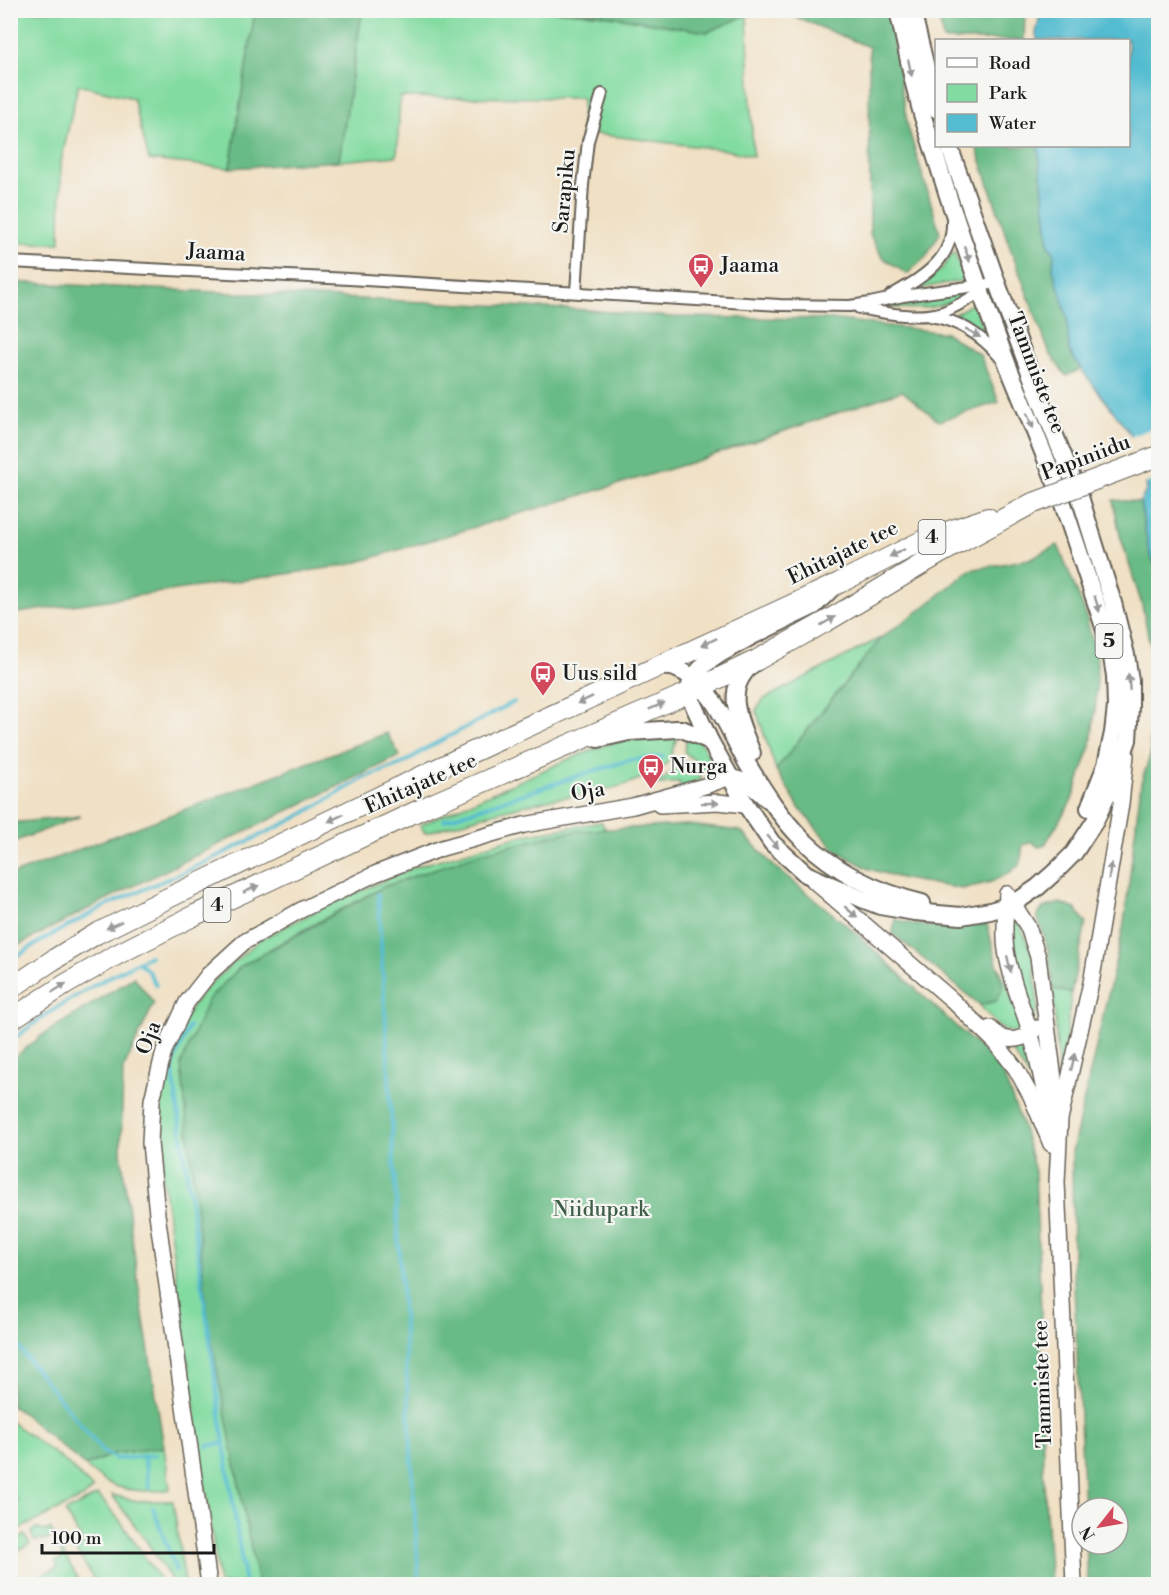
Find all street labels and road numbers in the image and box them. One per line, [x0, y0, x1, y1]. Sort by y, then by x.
street label: Sarapiku [548, 148, 582, 234]
street label: Jaama [185, 238, 247, 268]
street label: Tammiste tee [1001, 309, 1071, 437]
street label: Papiniidu [1038, 429, 1134, 487]
street label: Ehitajate tee [783, 515, 903, 591]
road number: 4 [918, 520, 946, 554]
road number: 5 [1096, 624, 1122, 658]
street label: Ehitajate tee [361, 748, 481, 820]
street label: Oja [569, 776, 607, 808]
road number: 4 [204, 888, 230, 922]
street label: Oja [131, 1017, 167, 1059]
street label: Tammiste tee [1028, 1320, 1058, 1448]

